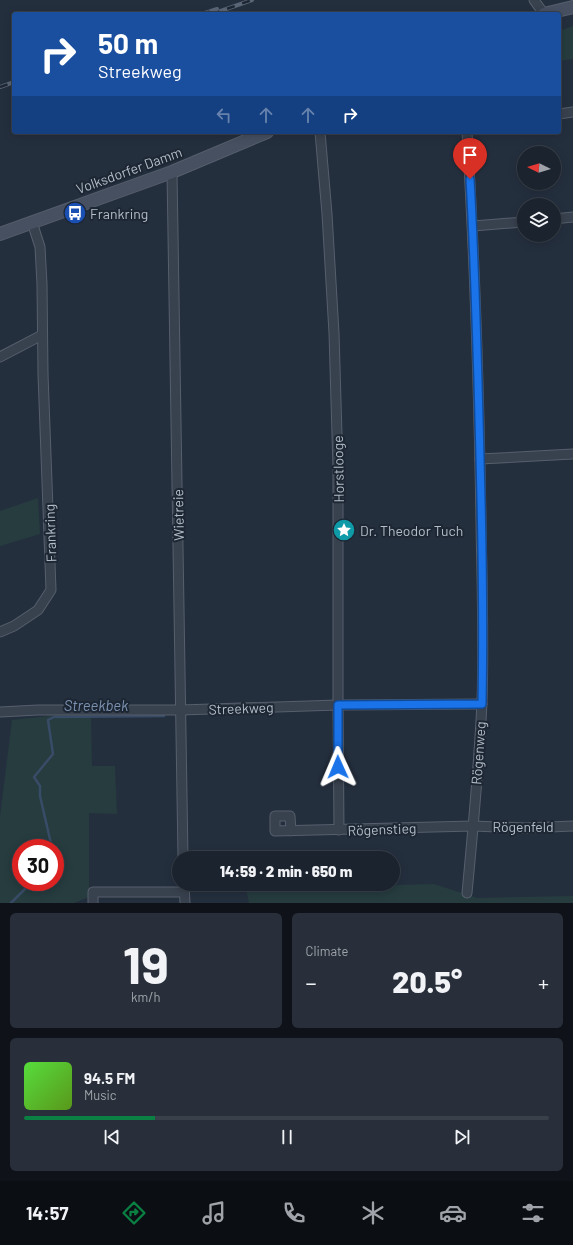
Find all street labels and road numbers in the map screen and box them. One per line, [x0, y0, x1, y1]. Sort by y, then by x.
street label: Volksdorfer Damm [74, 143, 184, 197]
street label: Horstlooge [329, 435, 347, 503]
street label: Wietreie [169, 489, 187, 541]
street label: Frankring [40, 504, 60, 562]
street label: Streekweg [208, 698, 274, 718]
street label: Rögenweg [467, 721, 489, 785]
street label: Rögenfeld [492, 818, 554, 835]
street label: Rögenstieg [347, 819, 417, 839]

